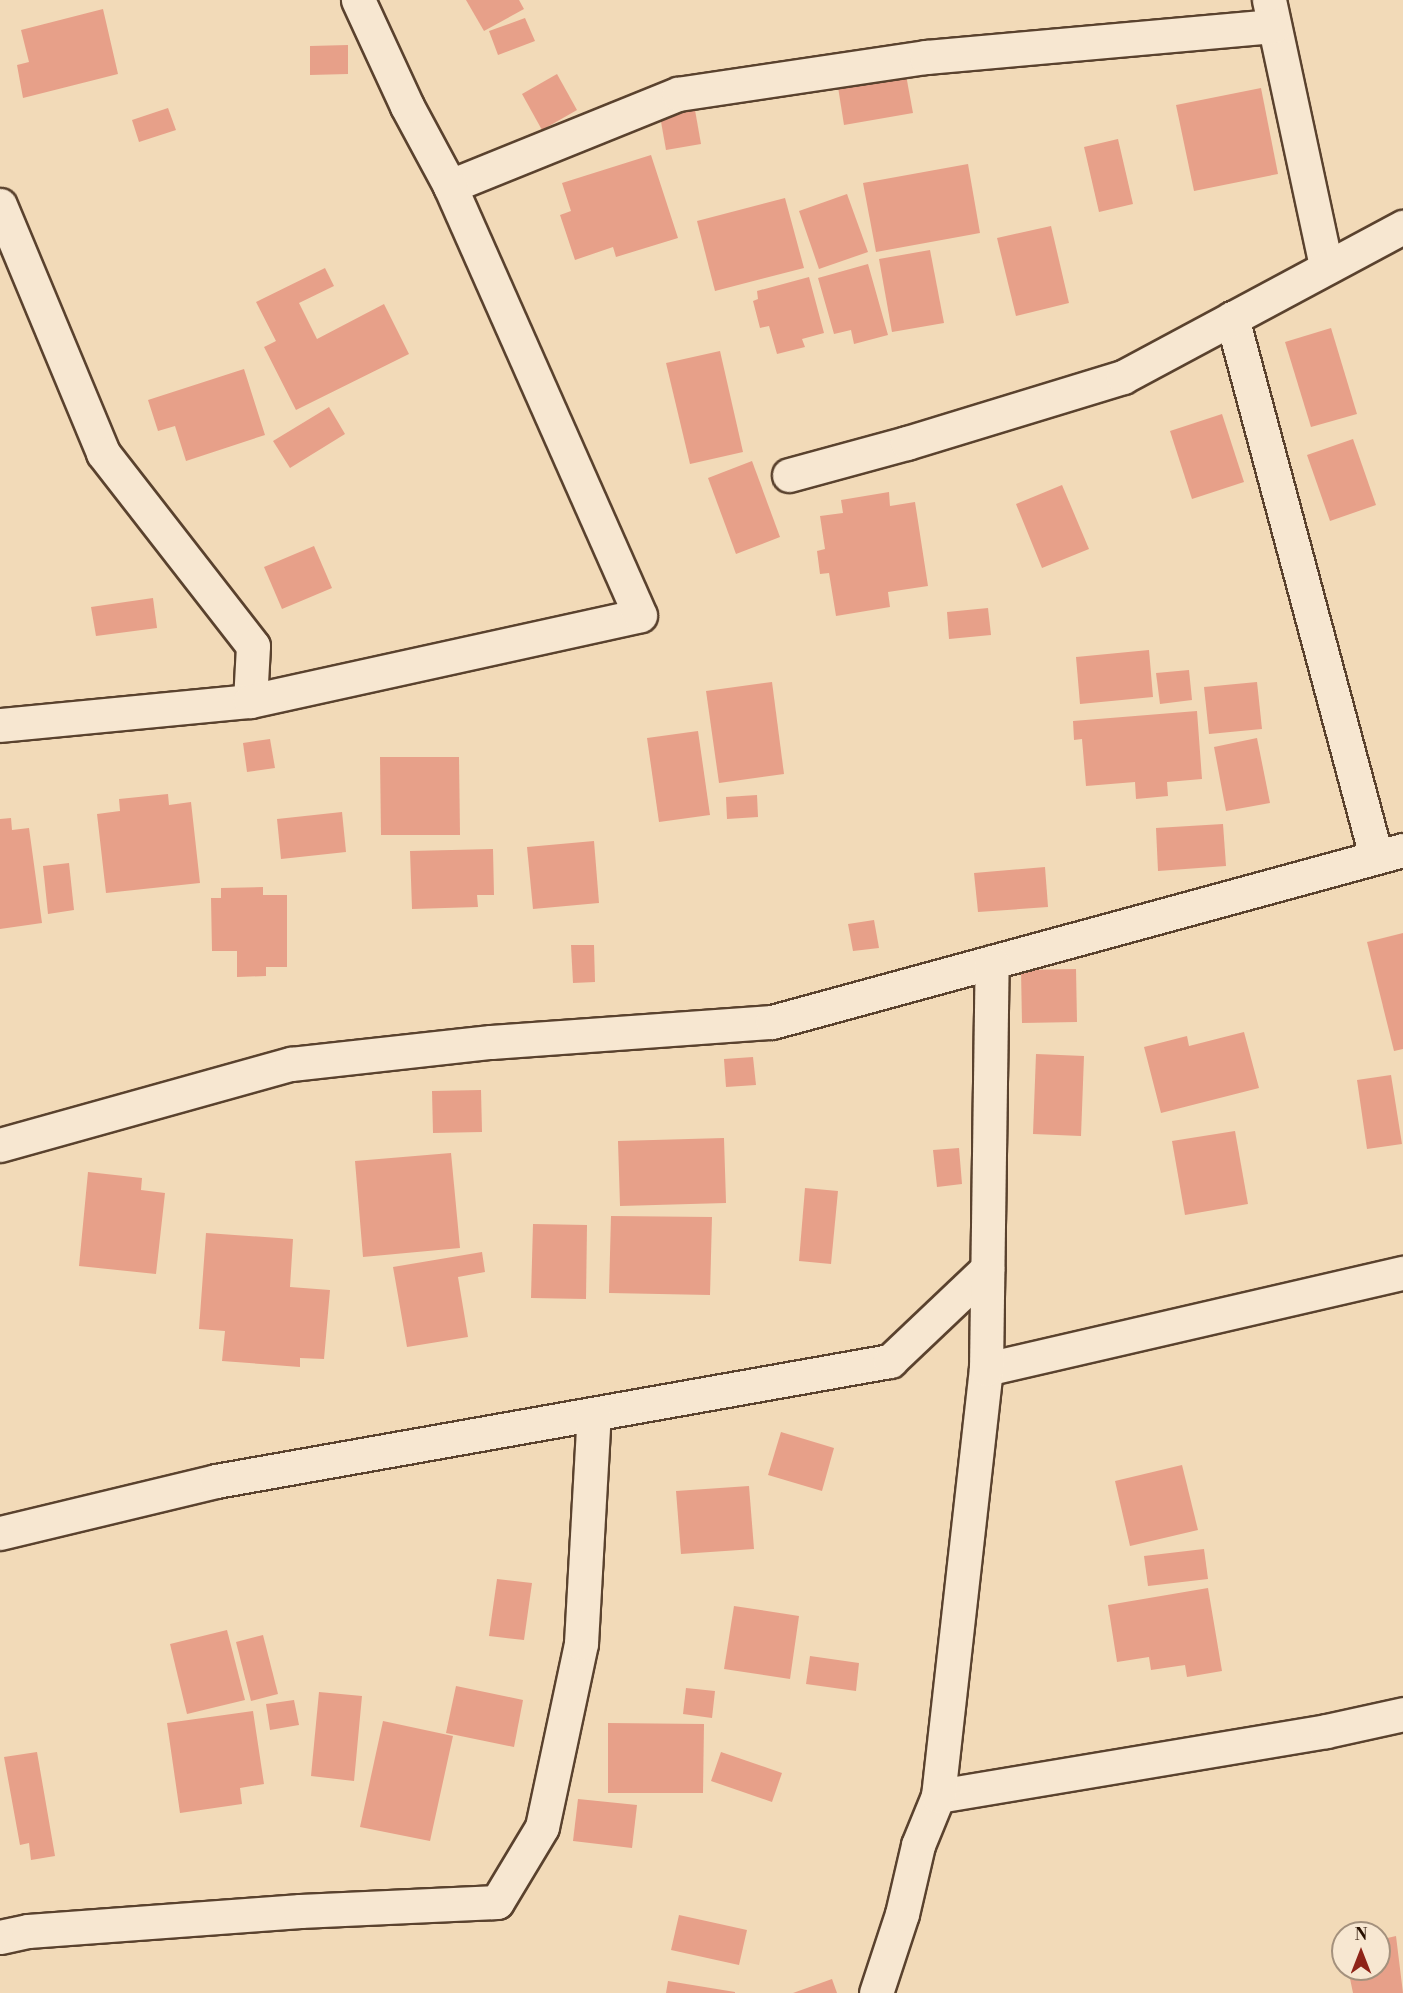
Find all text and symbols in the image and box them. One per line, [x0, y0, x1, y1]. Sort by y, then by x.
north arrow [1331, 1921, 1391, 1981]
text: N [1355, 1925, 1367, 1945]

